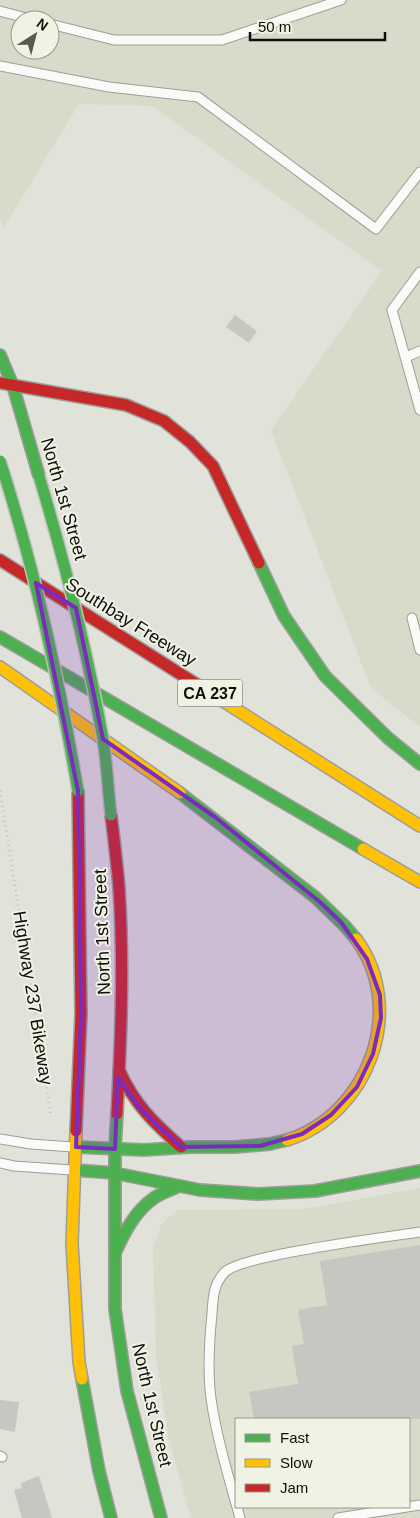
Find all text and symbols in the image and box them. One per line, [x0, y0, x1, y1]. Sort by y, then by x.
north arrow [10, 10, 60, 60]
scale bar [250, 10, 385, 42]
text: N [34, 15, 51, 34]
text: 50 m [258, 18, 291, 35]
street label: North 1st Street [37, 436, 91, 562]
street label: Southbay Freeway [62, 574, 200, 670]
road number: CA 237 [178, 680, 242, 706]
street label: North 1st Street [90, 869, 114, 995]
street label: Highway 237 Bikeway [9, 909, 57, 1087]
street label: North 1st Street [128, 1341, 176, 1469]
legend [235, 1418, 410, 1508]
text: Fast [280, 1429, 310, 1446]
text: Slow [280, 1454, 313, 1471]
text: Jam [280, 1479, 308, 1496]

